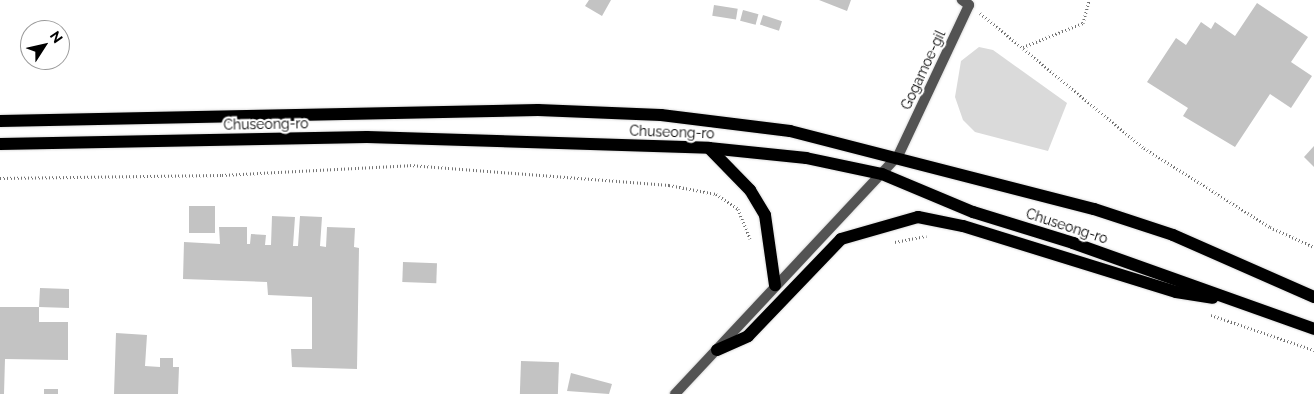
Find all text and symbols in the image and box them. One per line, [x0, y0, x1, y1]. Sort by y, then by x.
north arrow [20, 20, 70, 70]
text: N [47, 28, 66, 46]
street label: Gogamoe-gil [897, 28, 949, 112]
street label: Chuseong-ro [223, 115, 309, 133]
street label: Chuseong-ro [629, 122, 715, 142]
street label: Chuseong-ro [1024, 205, 1110, 247]

